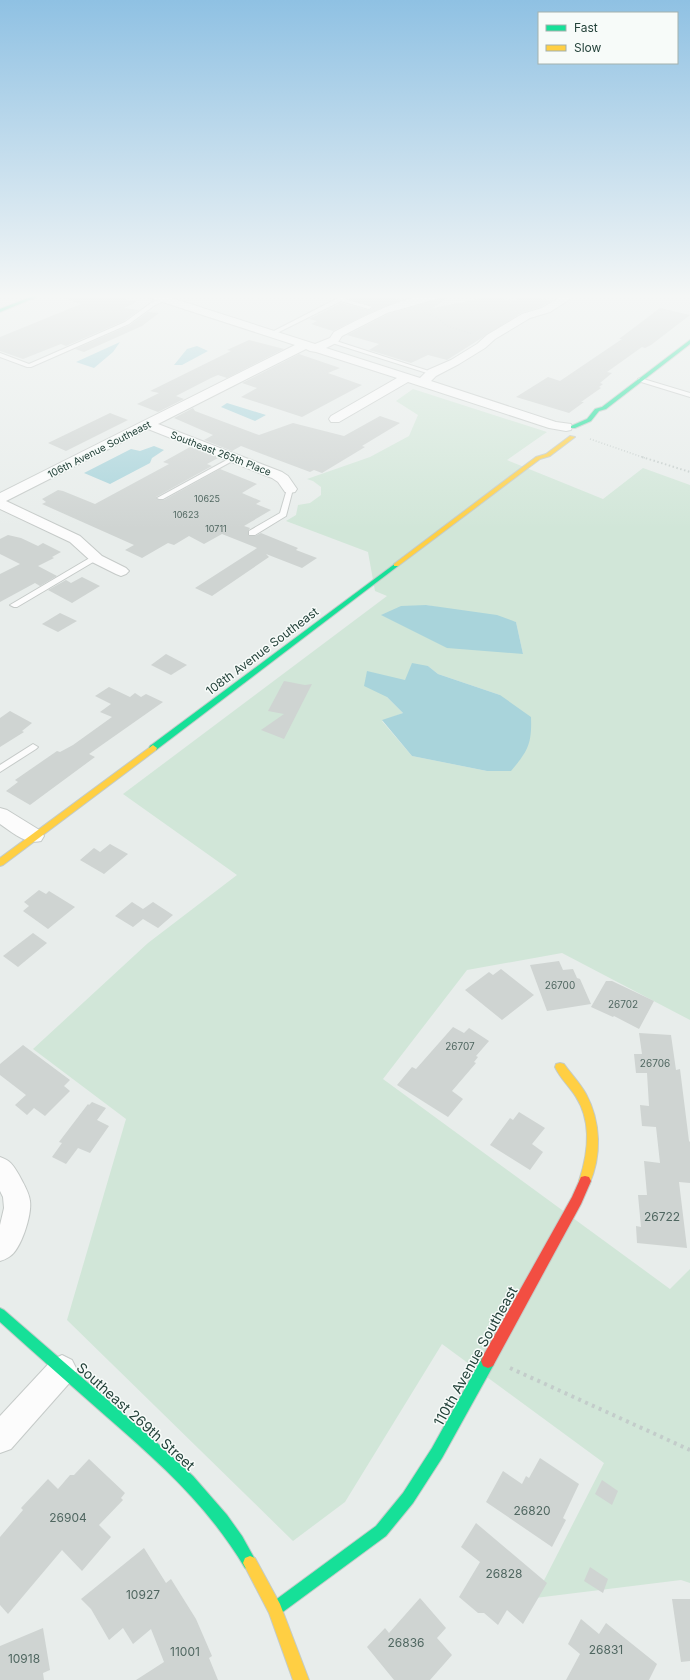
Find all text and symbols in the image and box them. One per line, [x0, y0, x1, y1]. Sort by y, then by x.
legend [538, 12, 678, 64]
text: Fast [574, 20, 598, 35]
text: Slow [574, 40, 602, 55]
street label: 106th Avenue Southeast [45, 417, 153, 480]
street label: Southeast 265th Place [169, 428, 273, 478]
house number: 10625 [194, 493, 220, 504]
house number: 10623 [173, 509, 199, 520]
house number: 10711 [205, 523, 227, 534]
street label: 108th Avenue Southeast [203, 604, 321, 698]
house number: 26700 [545, 979, 575, 991]
house number: 26702 [608, 998, 638, 1010]
house number: 26707 [445, 1040, 475, 1052]
house number: 26706 [640, 1057, 670, 1069]
house number: 26722 [644, 1209, 680, 1224]
street label: 110th Avenue Southeast [430, 1283, 521, 1429]
street label: Southeast 269th Street [73, 1358, 199, 1474]
house number: 26820 [513, 1503, 551, 1518]
house number: 26904 [49, 1510, 87, 1525]
house number: 26828 [486, 1566, 522, 1581]
house number: 10927 [126, 1587, 160, 1602]
house number: 26836 [387, 1635, 425, 1650]
house number: 26831 [589, 1642, 623, 1657]
house number: 11001 [170, 1644, 200, 1659]
house number: 10918 [8, 1651, 40, 1666]

